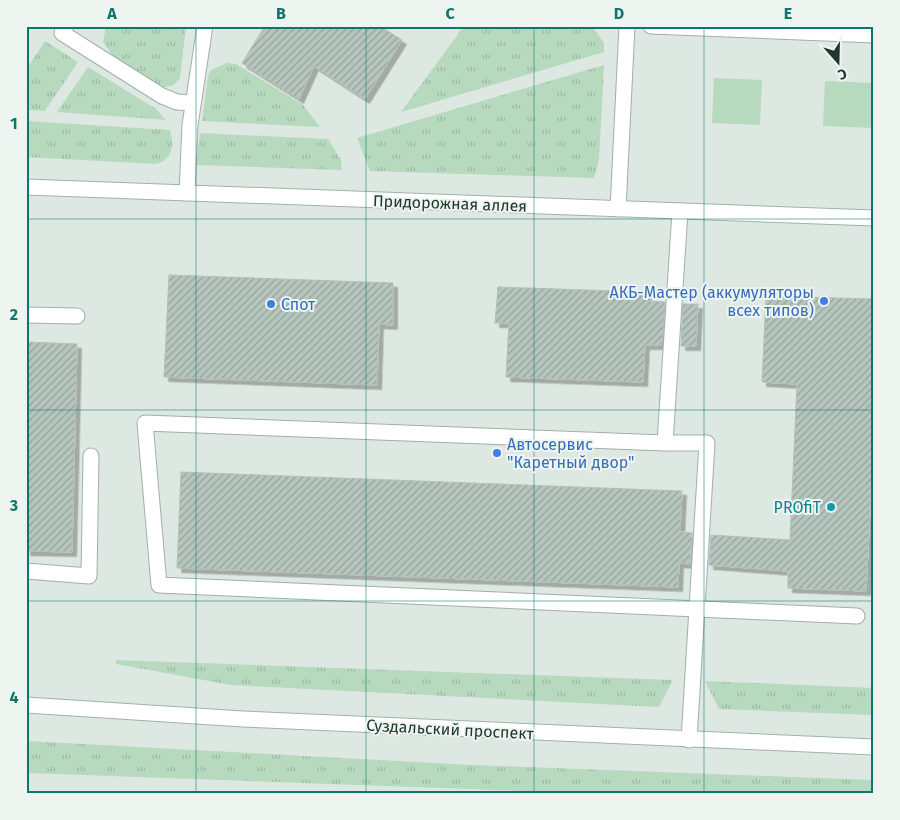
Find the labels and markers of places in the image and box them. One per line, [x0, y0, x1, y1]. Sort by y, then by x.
place label: АКБ-Мастер (аккумуляторы всех типов) [610, 283, 814, 320]
place label: Спот [281, 295, 316, 314]
marker: АКБ-Мастер (аккумуляторы всех типов) [818, 295, 830, 307]
marker: Спот [265, 298, 277, 310]
place label: Автосервис "Каретный двор" [507, 435, 634, 472]
marker: Автосервис "Каретный двор" [491, 447, 503, 459]
place label: PROfiT [774, 498, 822, 517]
marker: PROfiT [825, 501, 837, 513]

